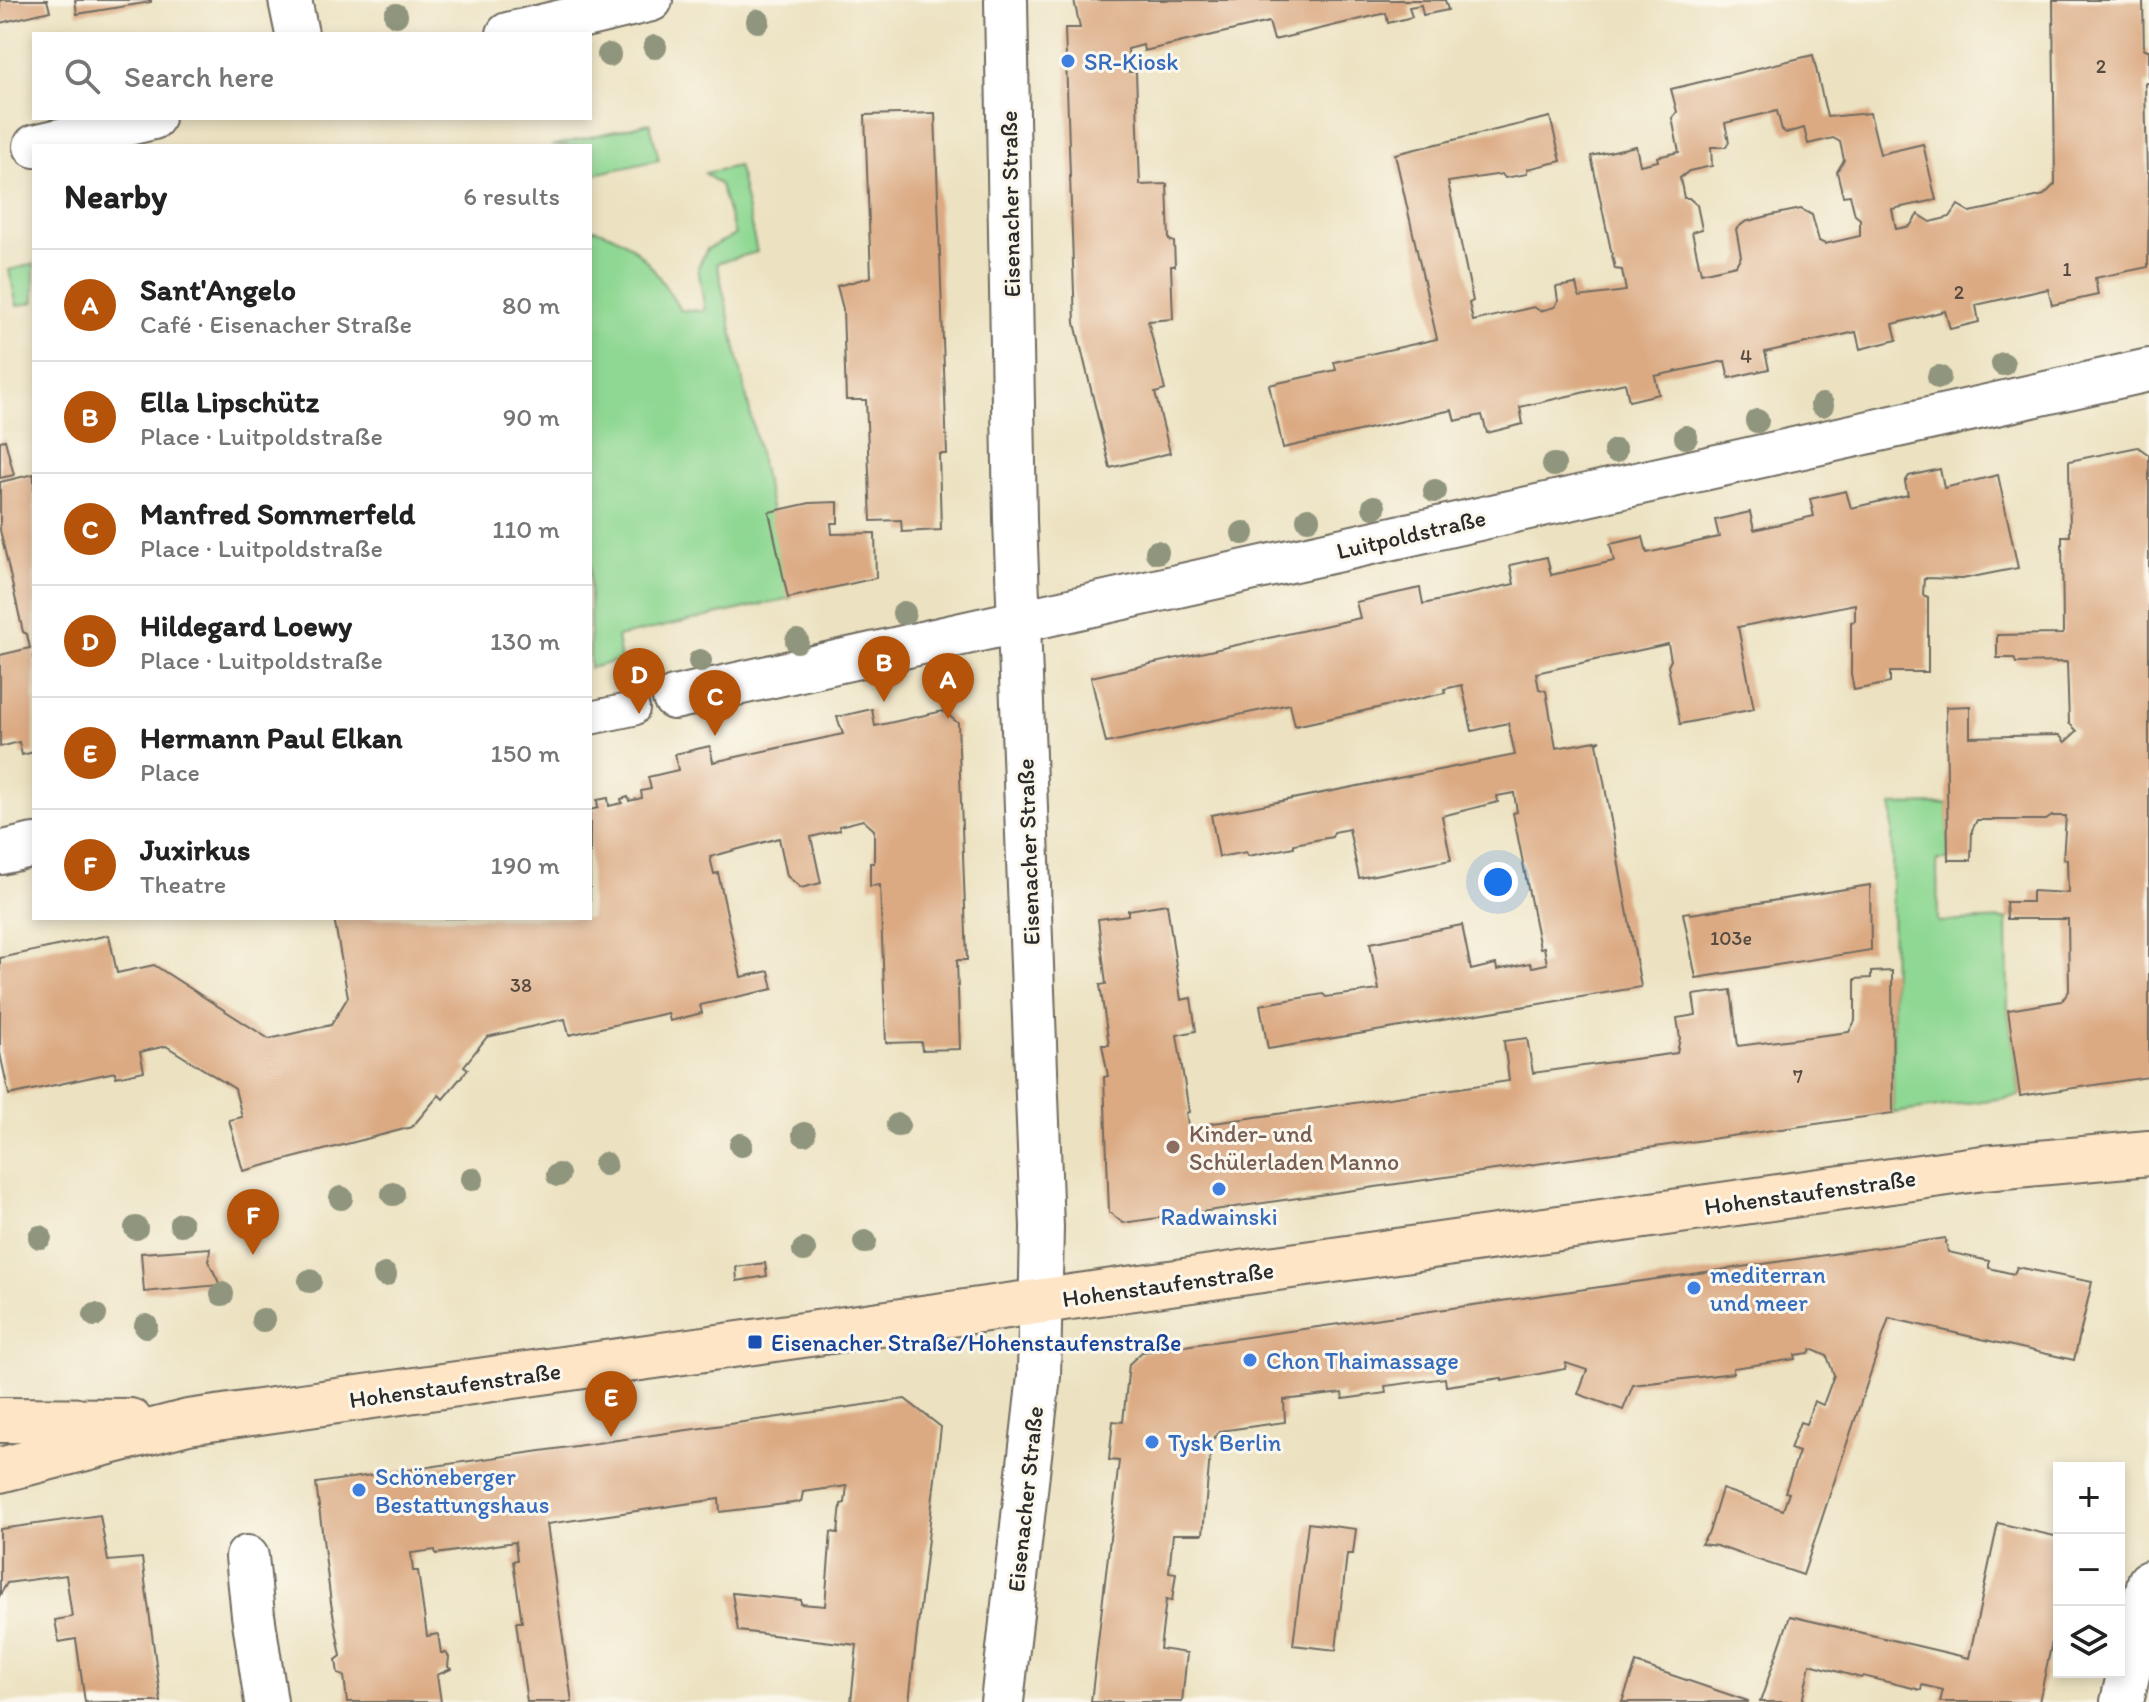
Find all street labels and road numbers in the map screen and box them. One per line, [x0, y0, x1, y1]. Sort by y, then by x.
street label: Eisenacher Straße [994, 110, 1026, 298]
street label: Luitpoldstraße [1334, 503, 1488, 565]
street label: Eisenacher Straße [1010, 758, 1046, 946]
street label: Hohenstaufenstraße [1702, 1163, 1918, 1221]
street label: Hohenstaufenstraße [1060, 1255, 1276, 1313]
street label: Hohenstaufenstraße [347, 1356, 563, 1414]
street label: Eisenacher Straße [1001, 1405, 1049, 1593]

